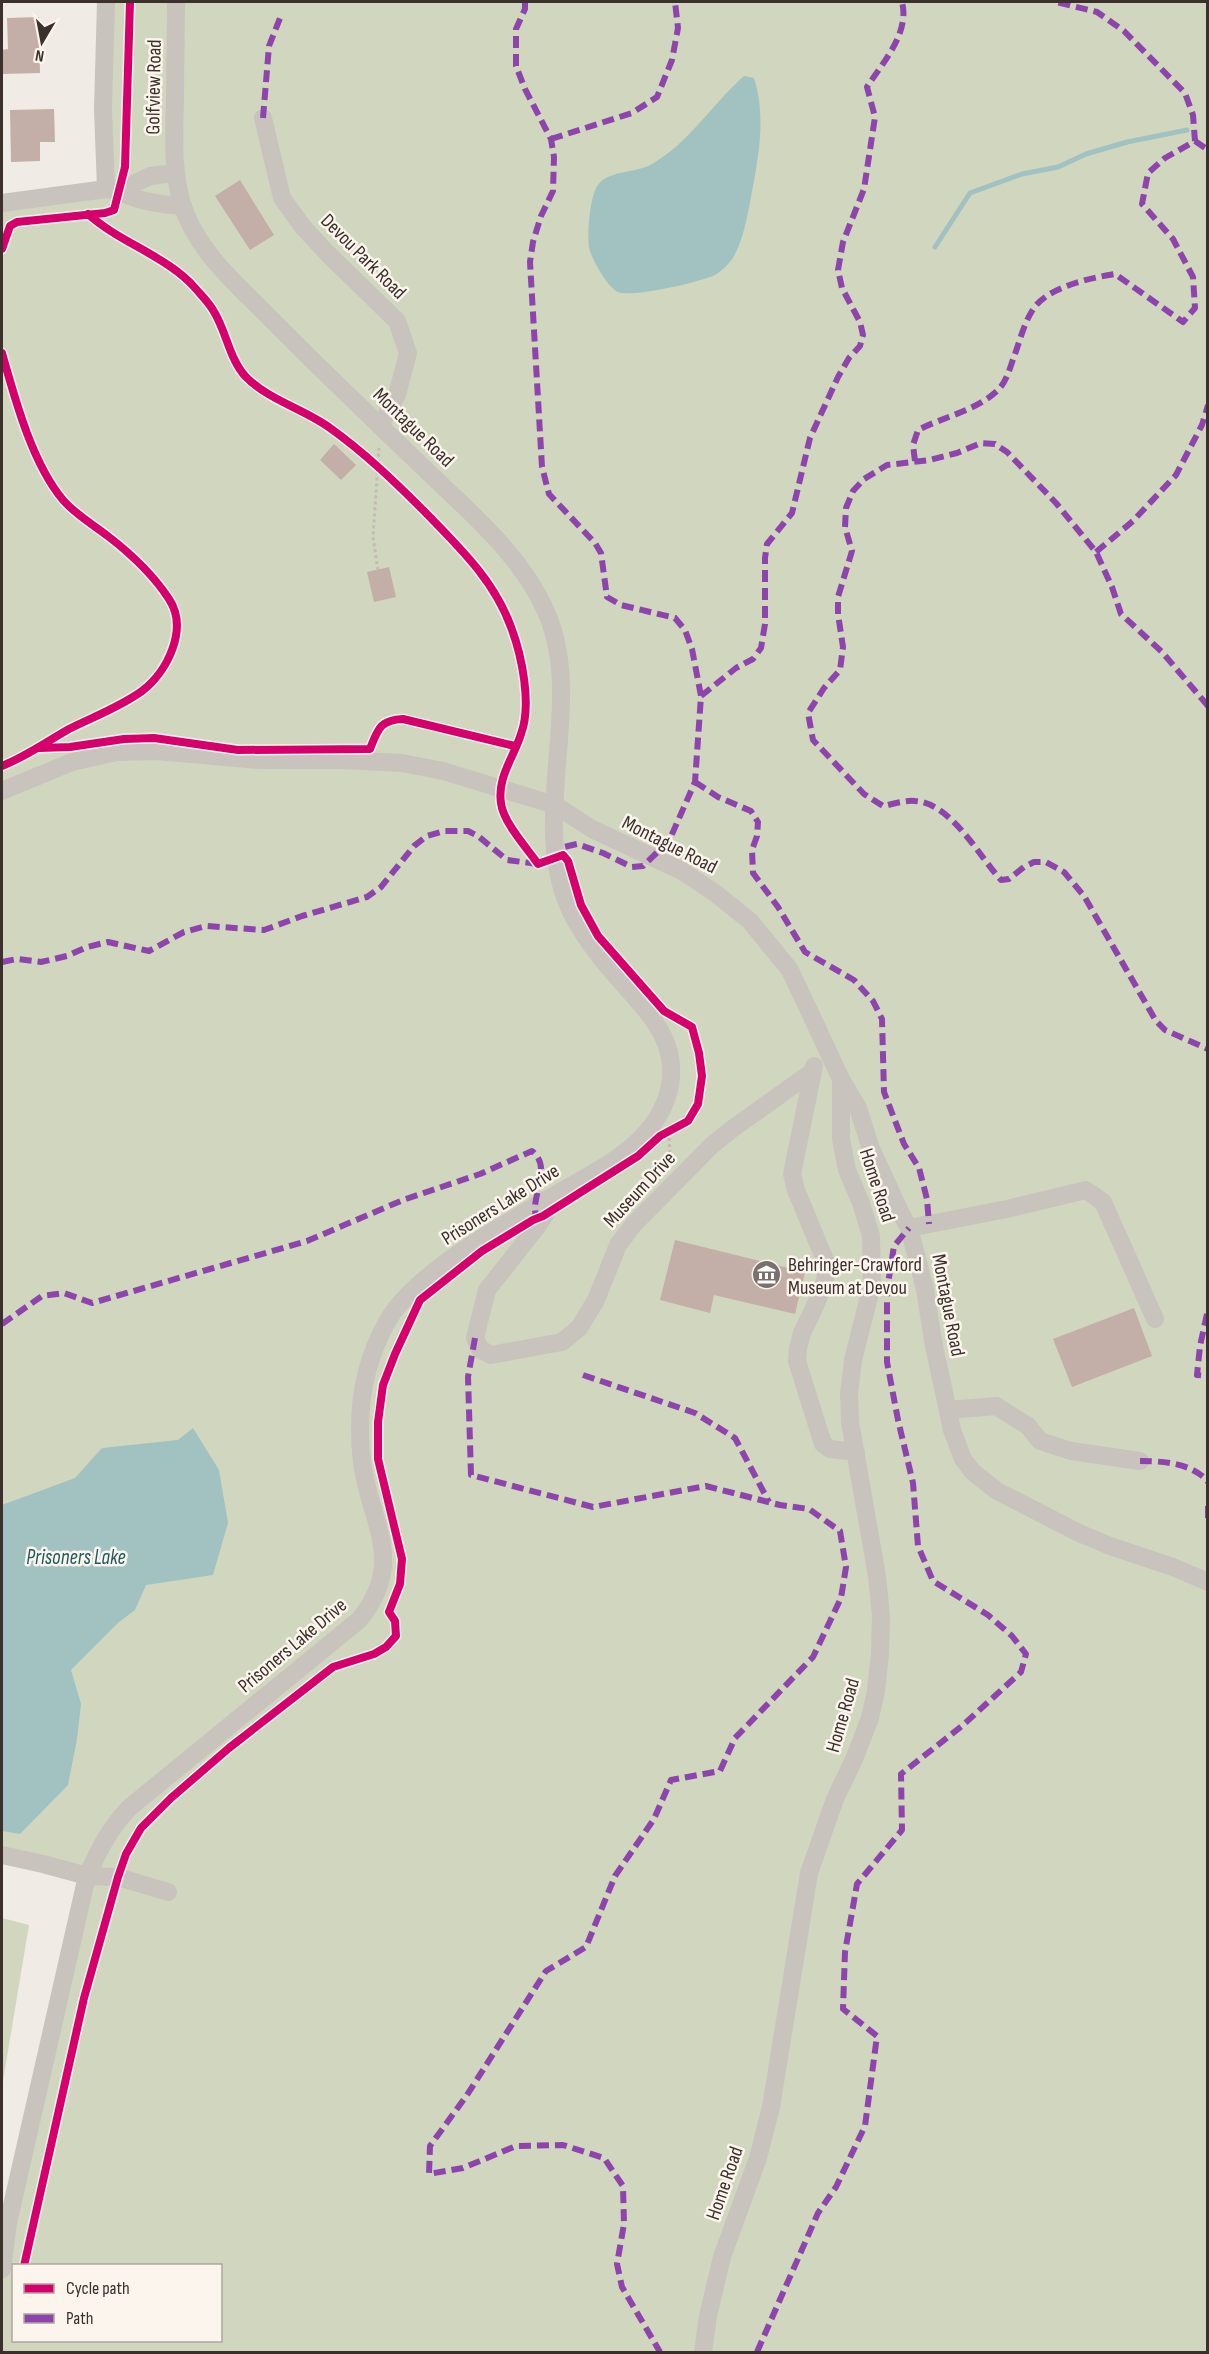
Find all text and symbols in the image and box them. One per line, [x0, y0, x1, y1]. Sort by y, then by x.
north arrow [12, 12, 72, 72]
street label: Golfview Road [141, 39, 167, 135]
text: N [34, 45, 46, 65]
street label: Devou Park Road [316, 209, 411, 304]
street label: Montague Road [368, 383, 459, 472]
street label: Montague Road [618, 811, 721, 879]
street label: Home Road [854, 1146, 900, 1225]
street label: Museum Drive [599, 1147, 681, 1233]
street label: Prisoners Lake Drive [437, 1159, 564, 1251]
street label: Montague Road [926, 1252, 970, 1358]
place label: Behringer-Crawford Museum at Devou [788, 1253, 922, 1300]
museum icon: Behringer-Crawford Museum at Devou [751, 1259, 783, 1291]
water label: Prisoners Lake [26, 1545, 126, 1570]
street label: Prisoners Lake Drive [233, 1593, 352, 1698]
street label: Home Road [821, 1676, 865, 1755]
street label: Home Road [701, 2144, 749, 2223]
legend [12, 2264, 222, 2342]
text: Cycle path [66, 2278, 130, 2299]
text: Path [66, 2308, 94, 2329]

